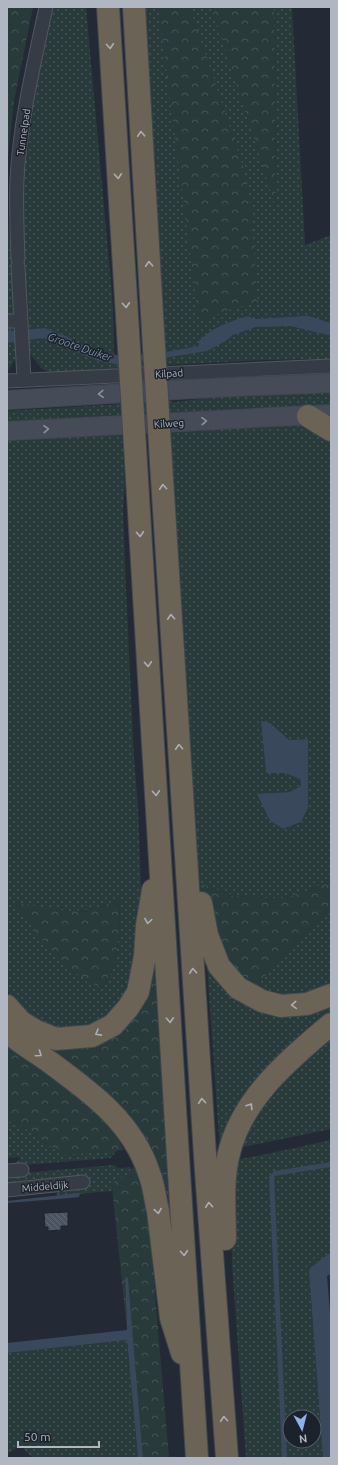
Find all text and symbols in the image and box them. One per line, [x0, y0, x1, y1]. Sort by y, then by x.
one-way arrow [106, 43, 114, 49]
street label: Tunnelpad [15, 108, 32, 156]
one-way arrow [137, 131, 146, 137]
one-way arrow [114, 173, 122, 179]
one-way arrow [145, 261, 154, 267]
one-way arrow [122, 302, 130, 308]
water label: Groote Duiker [46, 330, 114, 364]
street label: Kilpad [155, 367, 184, 380]
one-way arrow [98, 390, 104, 399]
street label: Kilweg [154, 417, 184, 430]
one-way arrow [201, 417, 207, 425]
one-way arrow [43, 425, 49, 434]
one-way arrow [158, 484, 167, 490]
one-way arrow [136, 531, 144, 537]
one-way arrow [166, 614, 175, 620]
one-way arrow [144, 661, 152, 667]
one-way arrow [175, 744, 183, 750]
one-way arrow [152, 790, 160, 796]
one-way arrow [144, 918, 153, 924]
one-way arrow [189, 968, 198, 974]
one-way arrow [291, 1001, 297, 1010]
one-way arrow [165, 1017, 174, 1023]
one-way arrow [95, 1028, 102, 1036]
one-way arrow [34, 1049, 41, 1056]
one-way arrow [197, 1098, 206, 1104]
one-way arrow [245, 1103, 252, 1110]
street label: Middeldijk [21, 1179, 69, 1194]
one-way arrow [204, 1202, 213, 1208]
one-way arrow [153, 1208, 161, 1214]
one-way arrow [180, 1250, 189, 1256]
north arrow [282, 1409, 322, 1449]
one-way arrow [219, 1416, 228, 1422]
scale bar [18, 1423, 99, 1449]
text: 50 m [24, 1430, 51, 1443]
text: N [298, 1432, 308, 1445]

